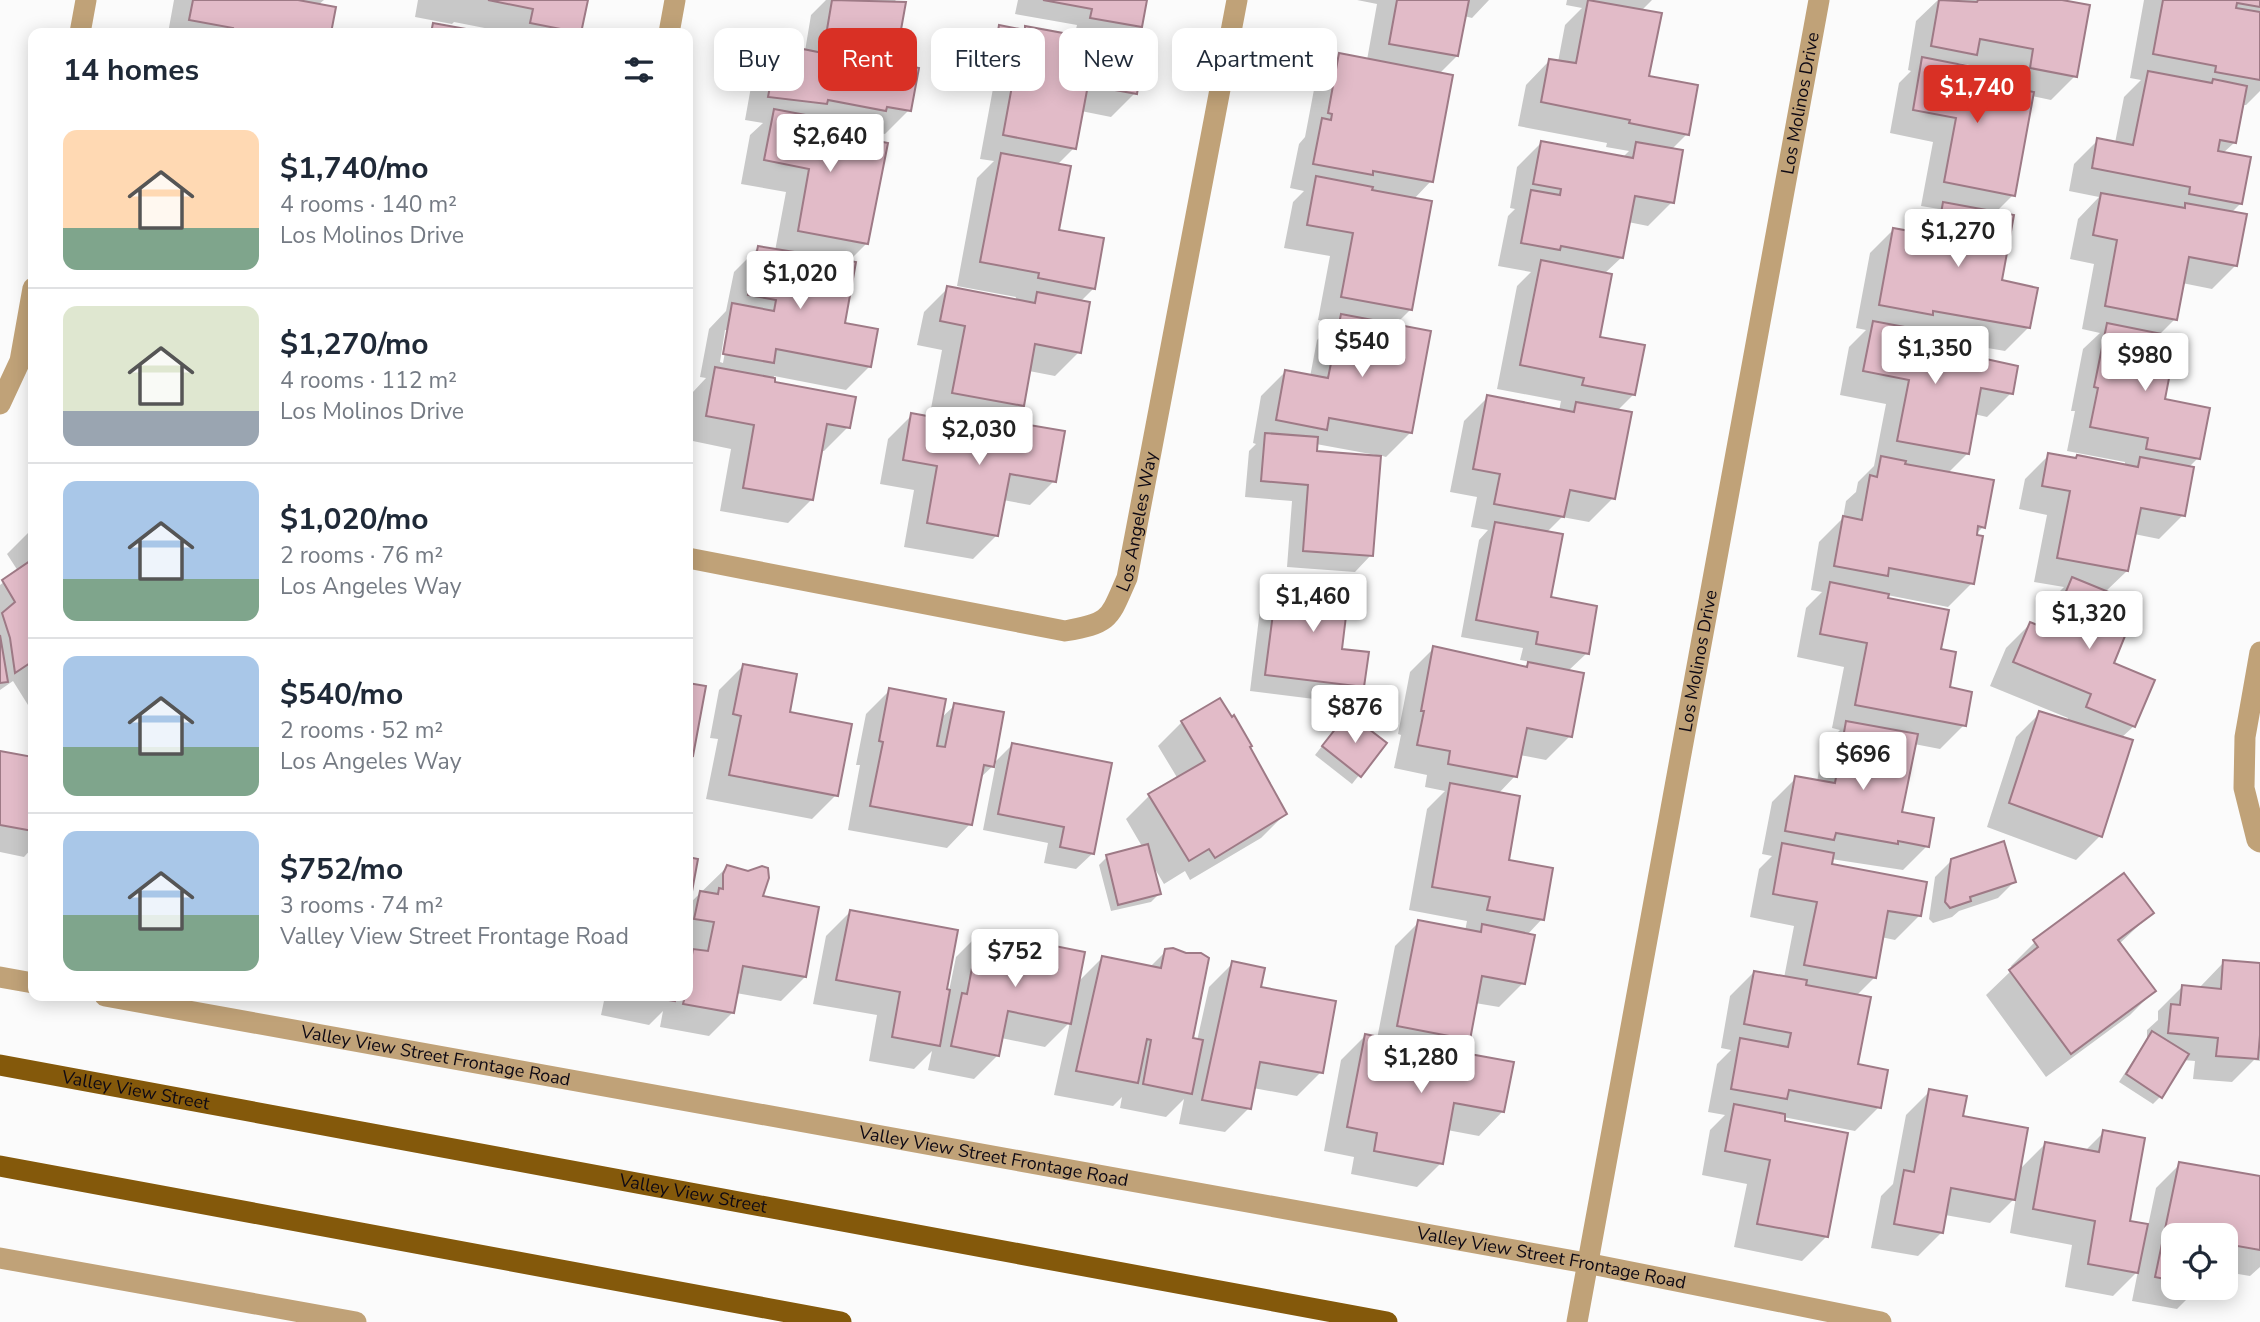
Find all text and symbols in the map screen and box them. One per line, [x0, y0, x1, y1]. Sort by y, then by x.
chip: Buy [714, 28, 804, 91]
chip: Rent [818, 28, 917, 91]
chip: Filters [931, 28, 1045, 91]
chip: New [1059, 28, 1158, 91]
chip: Apartment [1172, 28, 1337, 91]
street label: Los Molinos Drive [1775, 30, 1825, 176]
text: 14 homes [63, 50, 199, 91]
icon: filters [620, 51, 658, 89]
pin: $1,740 [1920, 66, 2034, 125]
text: $1,740 [1940, 72, 2014, 103]
pin: $2,640 [773, 114, 887, 174]
text: $2,640 [793, 121, 867, 152]
text: $1,740/mo [280, 148, 429, 189]
icon: home [119, 158, 203, 242]
text: 4 rooms · 140 m² [280, 189, 457, 220]
pin: $1,270 [1901, 210, 2015, 269]
text: $1,270 [1921, 216, 1995, 247]
text: Los Molinos Drive [280, 220, 464, 251]
pin: $1,020 [743, 252, 857, 311]
text: $1,020 [763, 258, 837, 289]
pin: $540 [1321, 320, 1403, 379]
text: $1,270/mo [280, 324, 429, 365]
text: $540 [1334, 326, 1390, 357]
pin: $1,350 [1878, 326, 1992, 386]
text: $1,350 [1898, 333, 1972, 364]
icon: home [119, 334, 203, 418]
pin: $980 [2104, 334, 2186, 393]
text: $980 [2117, 340, 2173, 371]
text: 4 rooms · 112 m² [280, 365, 457, 396]
text: Los Molinos Drive [280, 396, 464, 427]
pin: $2,030 [922, 407, 1036, 467]
text: $2,030 [942, 414, 1016, 445]
street label: Los Angeles Way [1111, 449, 1163, 595]
text: $1,020/mo [280, 499, 429, 540]
icon: home [119, 509, 203, 593]
text: 2 rooms · 76 m² [280, 540, 443, 571]
text: Los Angeles Way [280, 571, 462, 602]
pin: $1,460 [1256, 574, 1370, 634]
text: $1,460 [1276, 581, 1350, 612]
street label: Los Molinos Drive [1673, 588, 1723, 734]
pin: $1,320 [2032, 592, 2146, 651]
text: $1,320 [2052, 598, 2126, 629]
text: $540/mo [280, 674, 403, 715]
icon: home [119, 684, 203, 768]
pin: $876 [1314, 686, 1396, 745]
text: $876 [1327, 692, 1383, 723]
text: 2 rooms · 52 m² [280, 715, 443, 746]
pin: $696 [1822, 732, 1904, 792]
text: $696 [1835, 739, 1891, 770]
text: Los Angeles Way [280, 746, 462, 777]
text: $752/mo [280, 849, 403, 890]
icon: home [119, 859, 203, 943]
text: 3 rooms · 74 m² [280, 890, 443, 921]
text: Valley View Street Frontage Road [280, 921, 629, 952]
pin: $752 [974, 930, 1056, 989]
text: $752 [987, 936, 1043, 967]
street label: Valley View Street Frontage Road [298, 1019, 572, 1092]
pin: $1,280 [1364, 1036, 1478, 1095]
text: $1,280 [1384, 1042, 1458, 1073]
street label: Valley View Street [59, 1065, 212, 1116]
street label: Valley View Street Frontage Road [856, 1120, 1130, 1192]
street label: Valley View Street [616, 1168, 770, 1219]
street label: Valley View Street Frontage Road [1414, 1221, 1688, 1295]
map controls [2161, 1223, 2238, 1300]
button: locate [2161, 1223, 2238, 1300]

